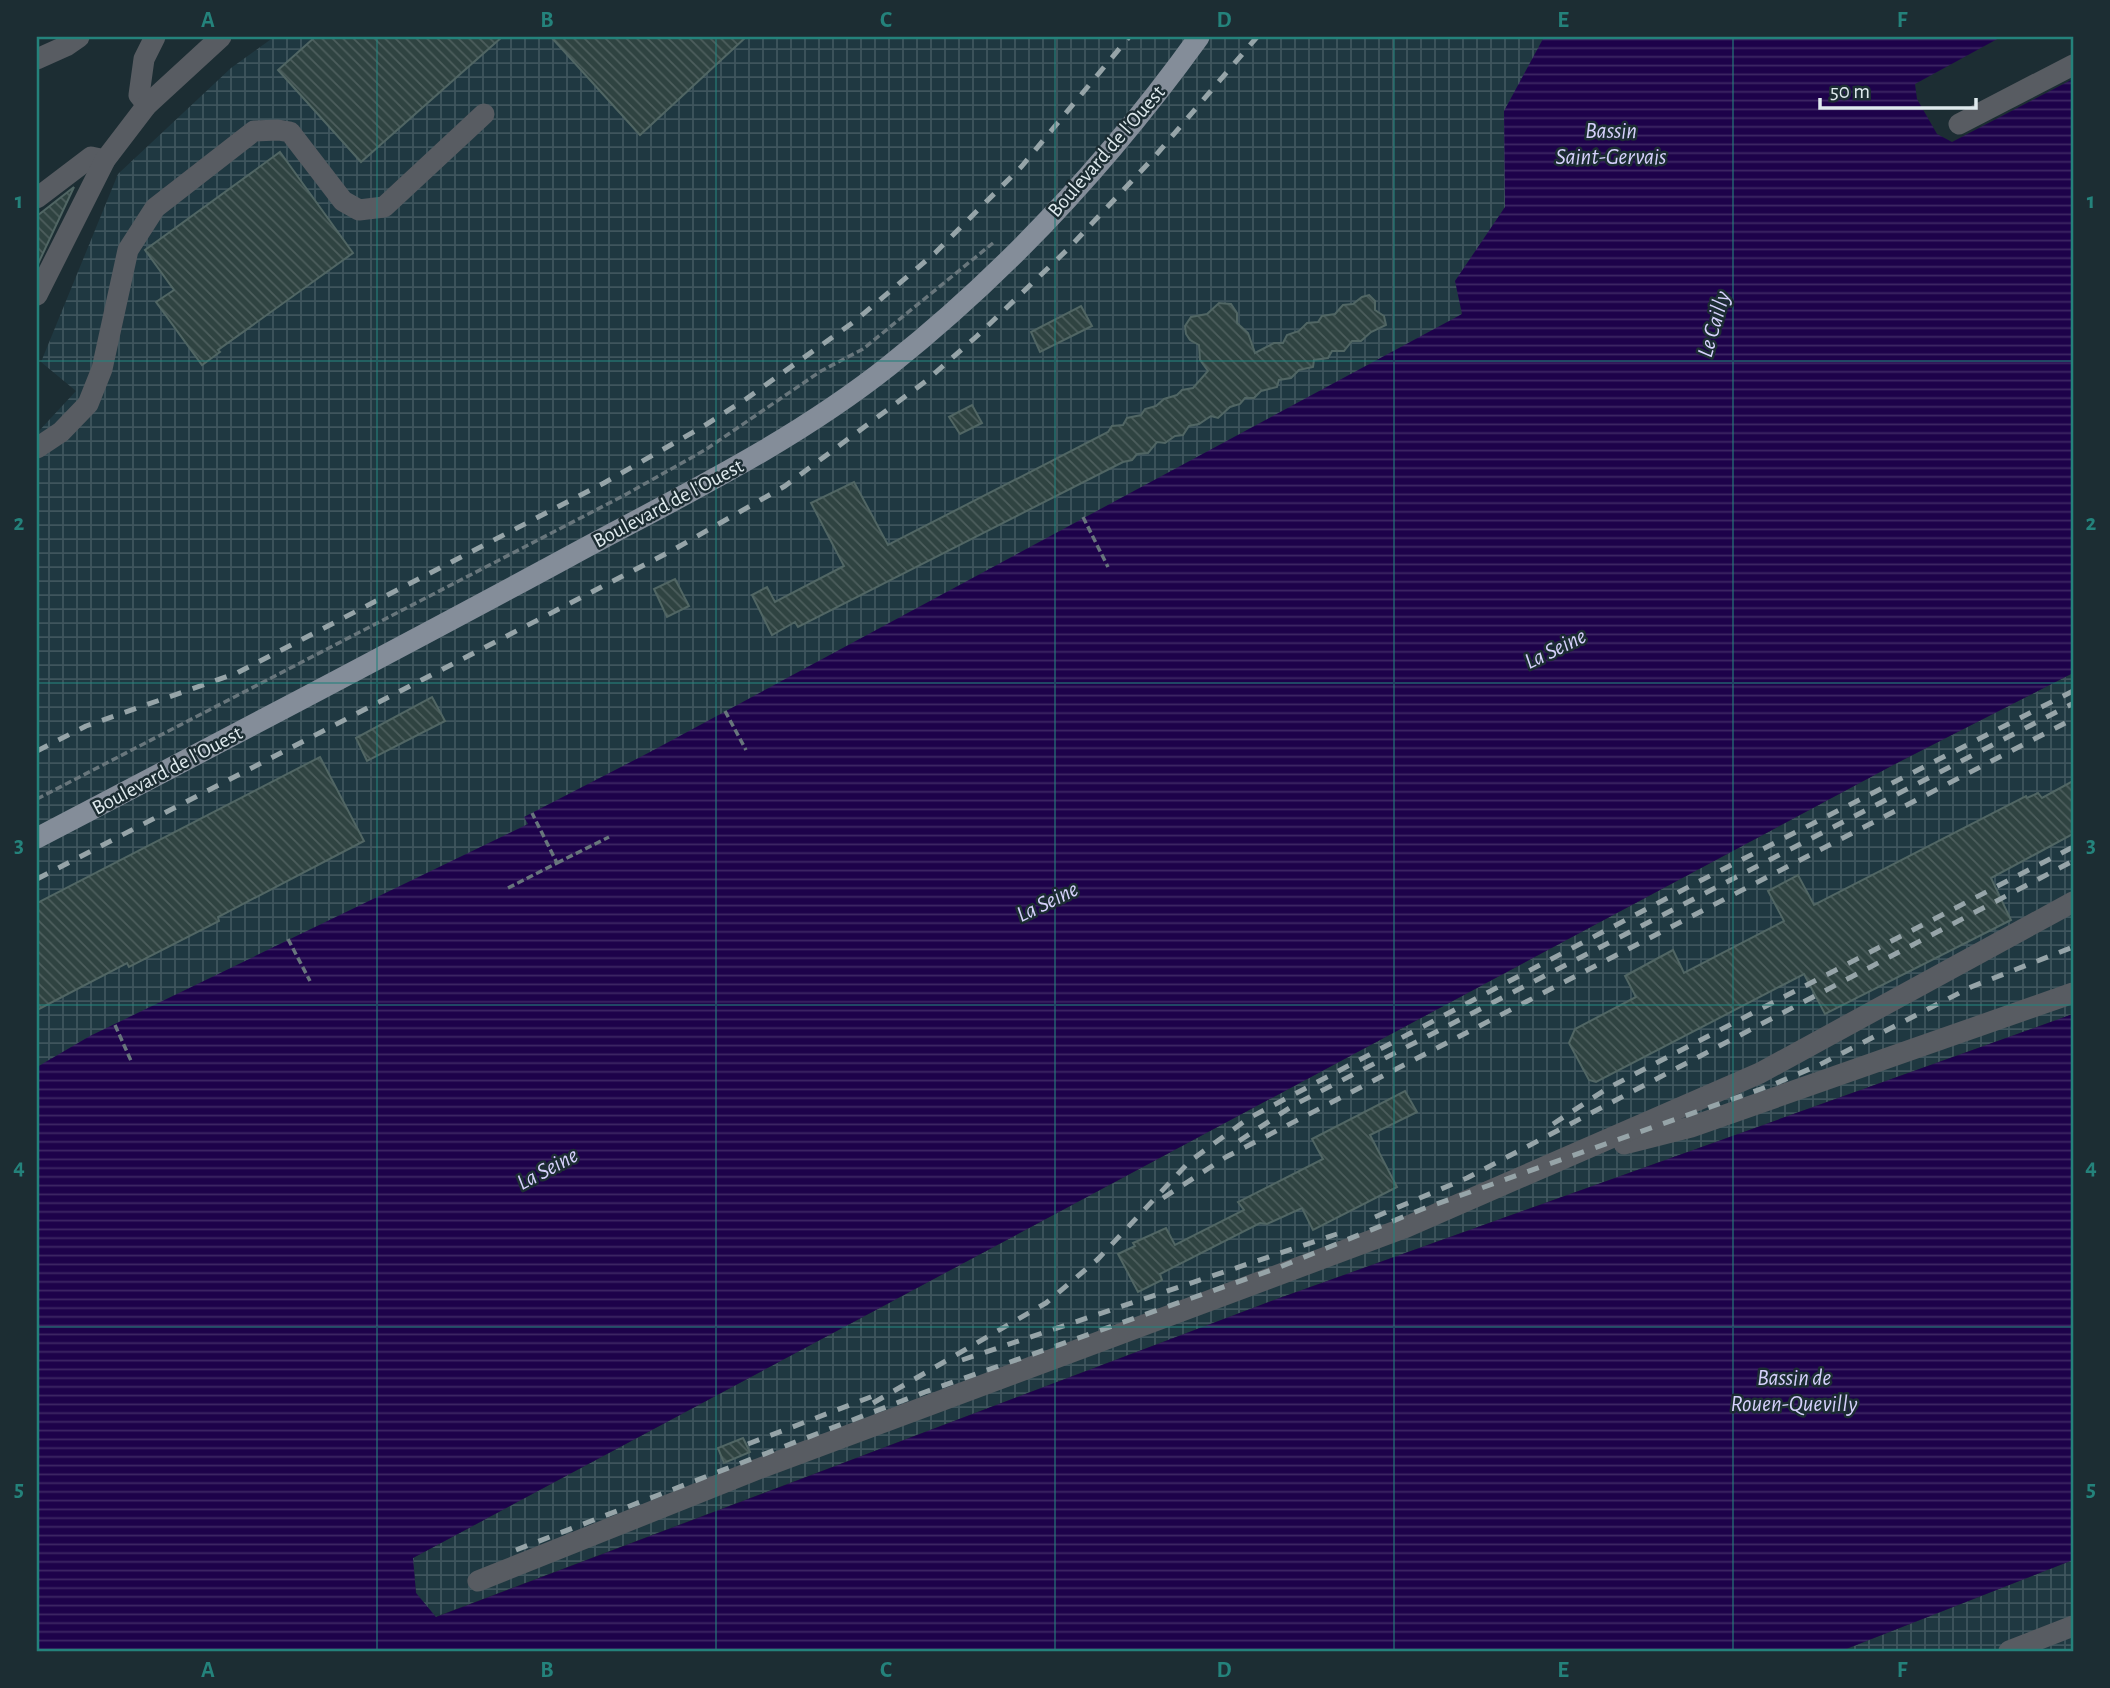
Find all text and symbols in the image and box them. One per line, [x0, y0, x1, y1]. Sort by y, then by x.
text: A [201, 9, 215, 32]
text: B [540, 9, 554, 32]
text: C [880, 9, 892, 32]
text: D [1216, 9, 1232, 32]
text: E [1557, 9, 1569, 32]
text: F [1897, 9, 1908, 32]
scale bar [1820, 66, 1975, 110]
street label: Boulevard de l'Ouest [1044, 81, 1169, 221]
text: 50 m [1830, 81, 1870, 102]
water label: Bassin Saint-Gervais [1556, 120, 1666, 169]
text: 1 [15, 190, 23, 213]
text: 1 [2087, 190, 2095, 213]
water label: Le Cailly [1694, 288, 1735, 360]
street label: Boulevard de l'Ouest [590, 455, 747, 552]
text: 2 [14, 512, 25, 535]
text: 2 [2086, 512, 2097, 535]
water label: La Seine [1521, 625, 1590, 674]
street label: Boulevard de l'Ouest [89, 722, 246, 819]
text: 3 [14, 834, 24, 857]
text: 3 [2086, 834, 2096, 857]
water label: La Seine [1013, 878, 1082, 927]
water label: La Seine [513, 1144, 582, 1195]
text: 4 [13, 1156, 25, 1179]
text: 4 [2085, 1156, 2097, 1179]
water label: Bassin de Rouen-Quevilly [1731, 1367, 1858, 1416]
text: 5 [14, 1478, 24, 1501]
text: 5 [2086, 1478, 2096, 1501]
text: A [201, 1659, 215, 1682]
text: B [540, 1659, 554, 1682]
text: C [880, 1659, 892, 1682]
text: D [1216, 1659, 1232, 1682]
text: E [1557, 1659, 1569, 1682]
text: F [1897, 1659, 1908, 1682]

